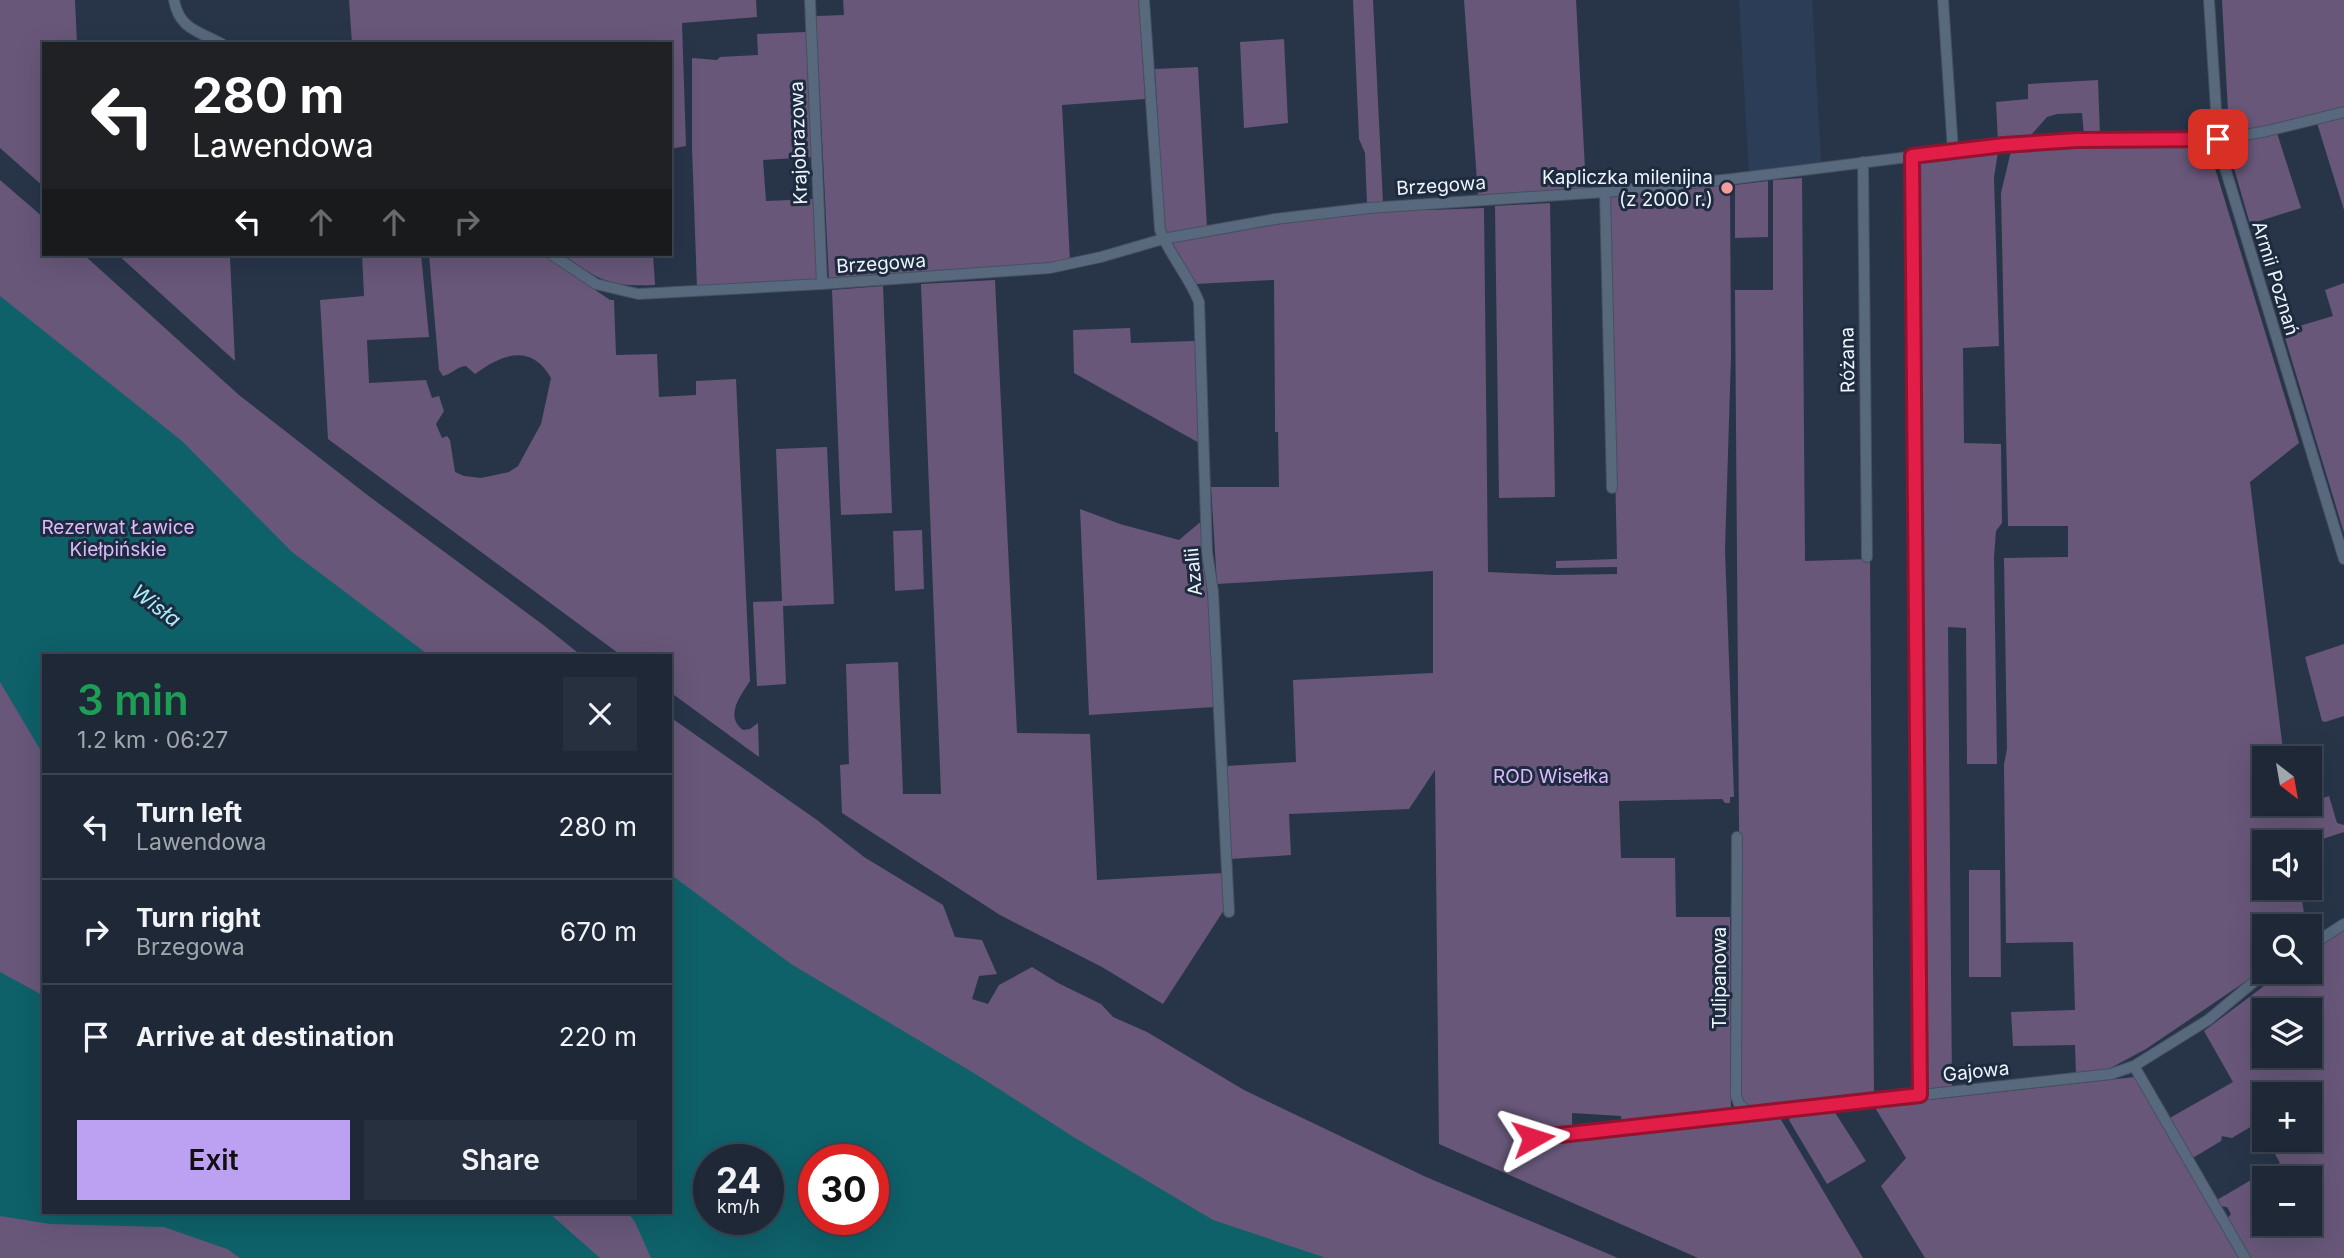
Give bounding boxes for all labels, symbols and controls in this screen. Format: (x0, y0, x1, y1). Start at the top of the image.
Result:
text: 280 m (192, 66, 344, 125)
icon: left (77, 70, 168, 161)
street label: Krajobrazowa (785, 81, 812, 205)
pin (2188, 109, 2248, 169)
icon: arrive (2199, 120, 2237, 158)
text: Lawendowa (192, 126, 374, 165)
place label: Kapliczka milenijna (z 2000 r.) (1542, 166, 1713, 211)
street label: Brzegowa (1395, 171, 1487, 200)
marker: Kapliczka milenijna (z 2000 r.) (1719, 180, 1735, 196)
icon: left (229, 203, 267, 241)
icon: ahead (302, 203, 340, 241)
icon: ahead (375, 203, 413, 241)
icon: right (448, 203, 486, 241)
street label: Armii Poznań (2247, 218, 2304, 338)
street label: Brzegowa (835, 249, 927, 278)
street label: Różana (1835, 327, 1860, 393)
park label: Rezerwat Ławice Kiełpińskie (41, 516, 195, 561)
street label: Azalii (1180, 547, 1207, 597)
water label: Wisła (127, 579, 186, 632)
text: 3 min (77, 674, 189, 725)
button: close (563, 677, 637, 751)
text: 1.2 km · 06:27 (77, 726, 228, 754)
north arrow (2252, 746, 2322, 816)
map controls (2252, 746, 2322, 1236)
park label: ROD Wisełka (1493, 765, 1609, 788)
text: Turn left (136, 797, 242, 828)
icon: left (77, 808, 115, 846)
text: 280 m (559, 811, 637, 842)
text: Lawendowa (136, 828, 267, 856)
button: sound (2252, 830, 2322, 900)
text: Turn right (136, 902, 261, 933)
icon: right (77, 913, 115, 951)
button: search (2252, 914, 2322, 984)
text: 670 m (560, 916, 637, 947)
street label: Tulipanowa (1708, 927, 1731, 1029)
text: Brzegowa (136, 933, 245, 961)
button: layers (2252, 998, 2322, 1068)
icon: arrive (77, 1018, 115, 1056)
text: Arrive at destination (136, 1021, 395, 1052)
text: 220 m (559, 1021, 637, 1052)
street label: Gajowa (1942, 1057, 2010, 1086)
button: + (2252, 1082, 2322, 1152)
position arrow (1496, 1101, 1570, 1175)
button: Exit (77, 1120, 350, 1200)
button: Share (364, 1120, 637, 1200)
speed limit sign: 30 (798, 1144, 889, 1235)
text: 24 (716, 1159, 761, 1201)
button: − (2252, 1166, 2322, 1236)
text: km/h (717, 1196, 760, 1217)

